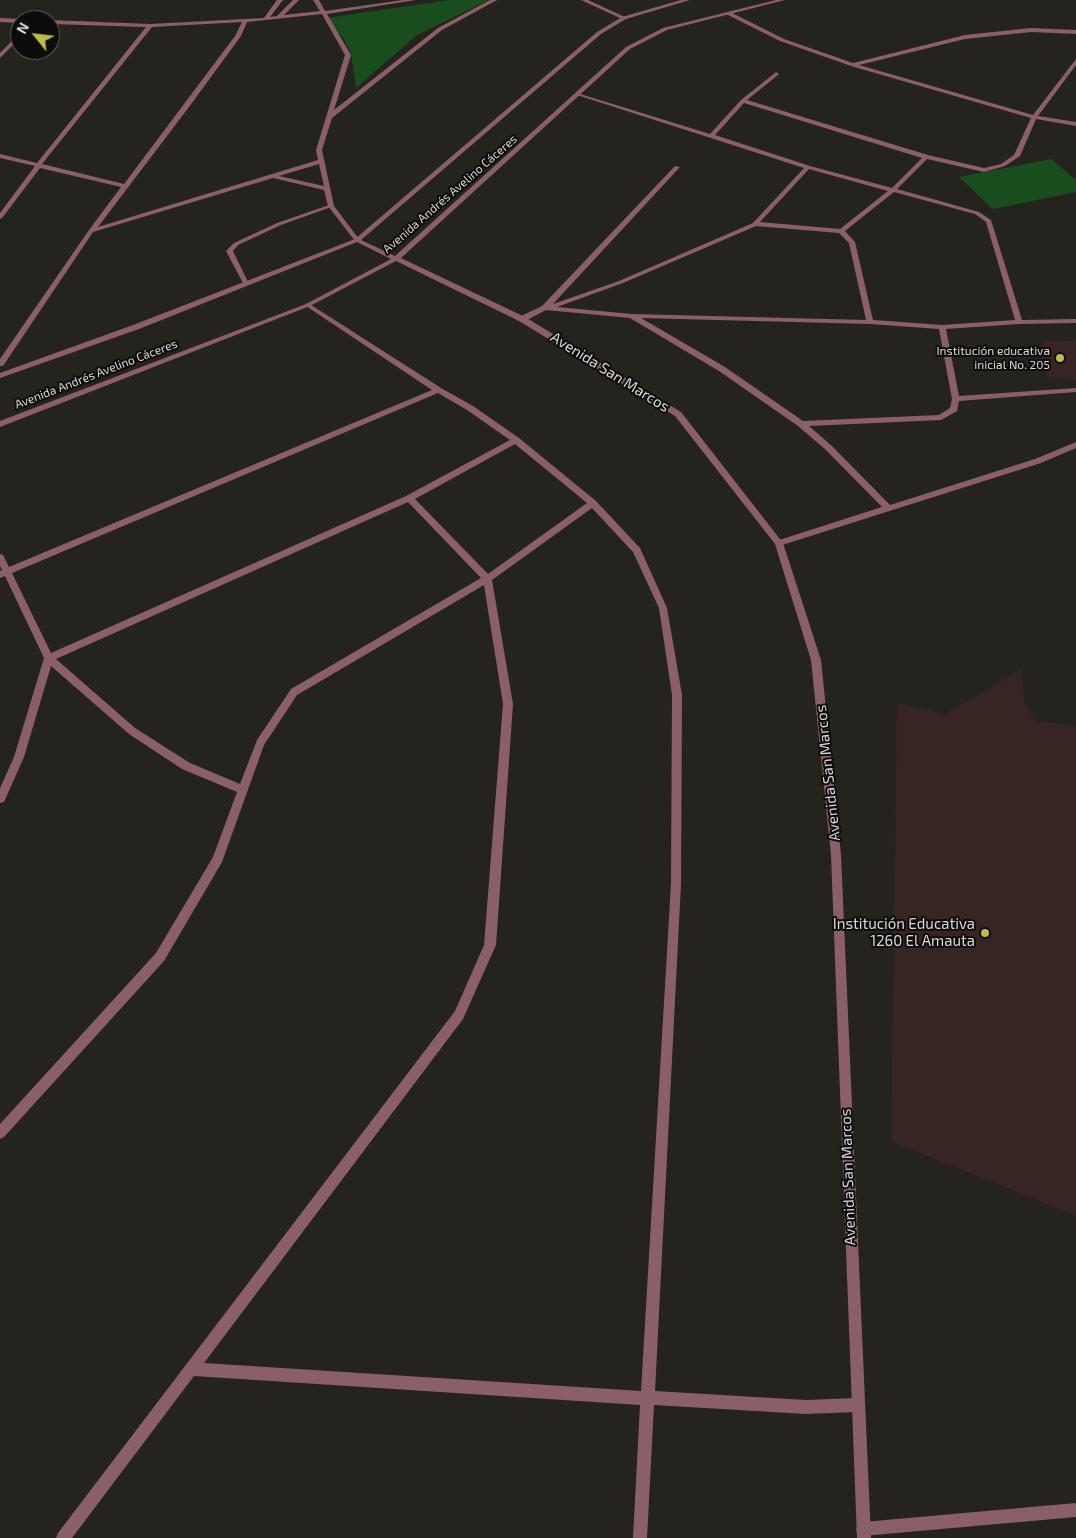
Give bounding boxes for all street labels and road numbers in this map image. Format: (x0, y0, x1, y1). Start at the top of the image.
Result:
street label: Avenida Andrés Avelino Cáceres (380, 132, 520, 256)
street label: Avenida San Marcos (547, 328, 673, 416)
street label: Avenida Andrés Avelino Cáceres (13, 336, 179, 412)
street label: Avenida San Marcos (812, 704, 844, 842)
street label: Avenida San Marcos (837, 1108, 859, 1246)

